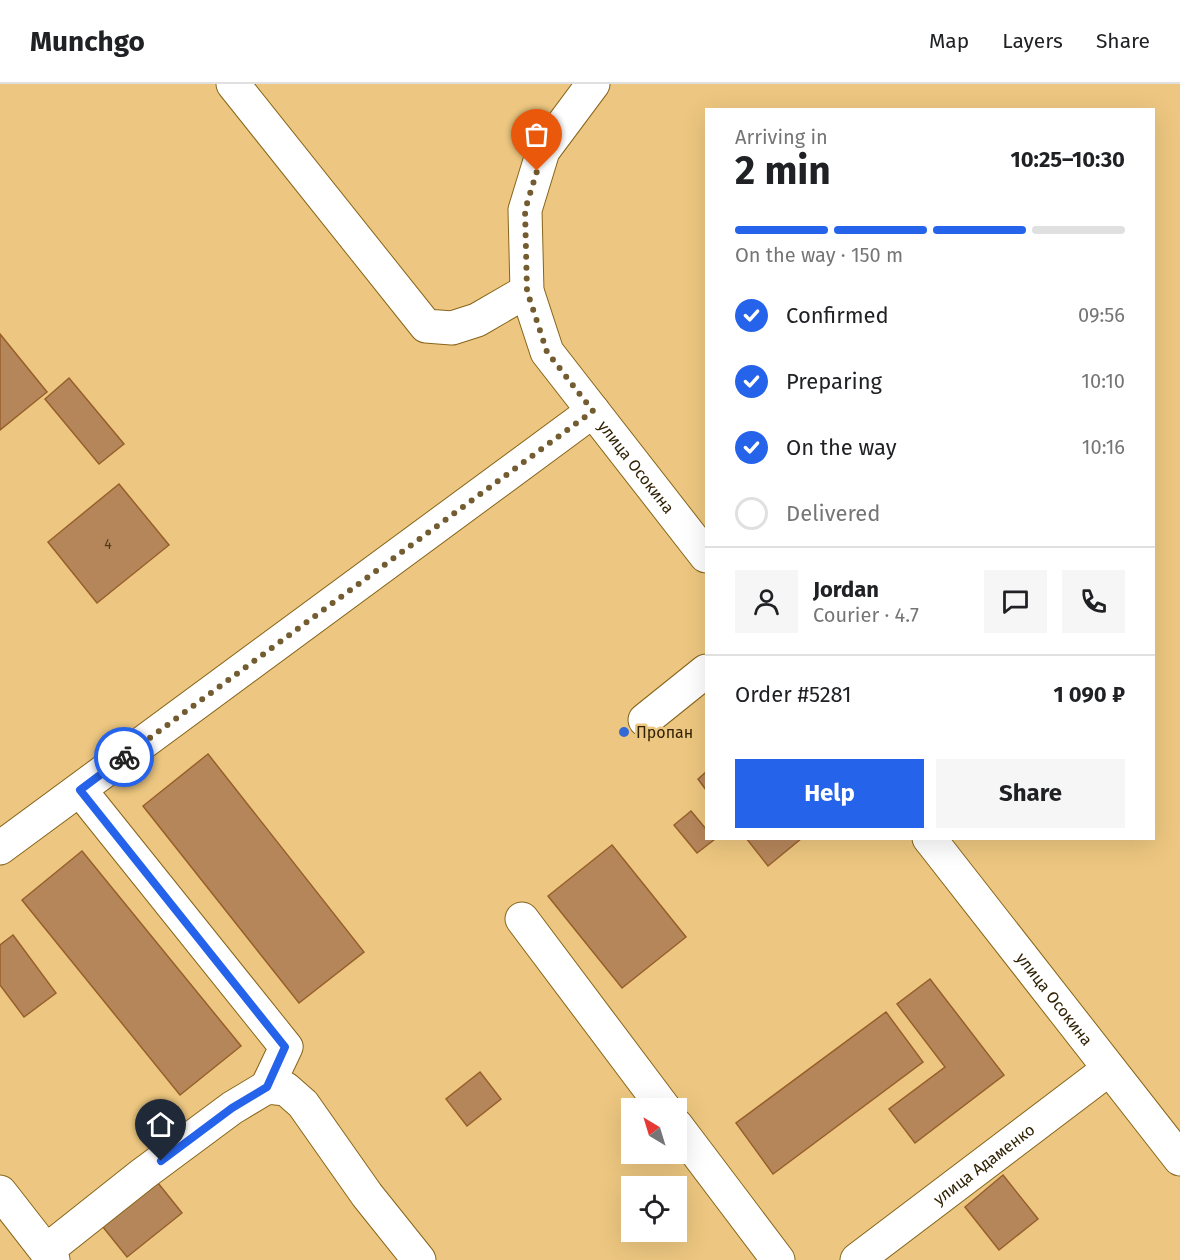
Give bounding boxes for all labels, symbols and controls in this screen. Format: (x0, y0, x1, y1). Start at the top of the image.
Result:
text: Munchgo (30, 25, 145, 58)
text: Map (929, 28, 969, 54)
text: Layers (1002, 28, 1063, 54)
text: Share (1096, 28, 1150, 54)
pin (511, 109, 562, 171)
icon: bag (520, 118, 553, 151)
text: Arriving in (735, 125, 828, 149)
text: 10:25–10:30 (1011, 146, 1125, 173)
text: 2 min (735, 148, 831, 194)
text: On the way · 150 m (735, 243, 903, 267)
icon: check (735, 299, 768, 332)
text: Confirmed (786, 302, 889, 329)
text: 09:56 (1078, 303, 1125, 327)
icon: check (735, 365, 768, 398)
text: Preparing (786, 368, 882, 395)
text: 10:10 (1081, 369, 1125, 393)
street label: улица Осокина (594, 416, 679, 517)
icon: check (735, 431, 768, 464)
text: On the way (786, 434, 897, 461)
text: 10:16 (1082, 435, 1125, 459)
text: Delivered (786, 500, 881, 527)
house number: 4 (104, 536, 112, 553)
button: person (735, 570, 798, 633)
button: chat (984, 570, 1047, 633)
button: phone (1062, 570, 1125, 633)
text: Jordan (813, 576, 879, 603)
text: Courier · 4.7 (813, 603, 919, 627)
text: Order #5281 (735, 681, 852, 708)
text: 1 090 ₽ (1053, 681, 1125, 708)
place label: Пропан (636, 723, 693, 742)
marker: Пропан (617, 725, 631, 739)
courier (94, 727, 154, 787)
icon: bike (108, 741, 141, 774)
button: Help (735, 759, 924, 828)
button: Share (936, 759, 1125, 828)
street label: улица Осокина (1012, 948, 1097, 1049)
north arrow (621, 1098, 687, 1164)
map controls (621, 1098, 687, 1242)
pin (135, 1099, 186, 1161)
icon: home (144, 1108, 177, 1141)
street label: улица Адаменко (929, 1119, 1038, 1208)
button: locate (621, 1176, 687, 1242)

